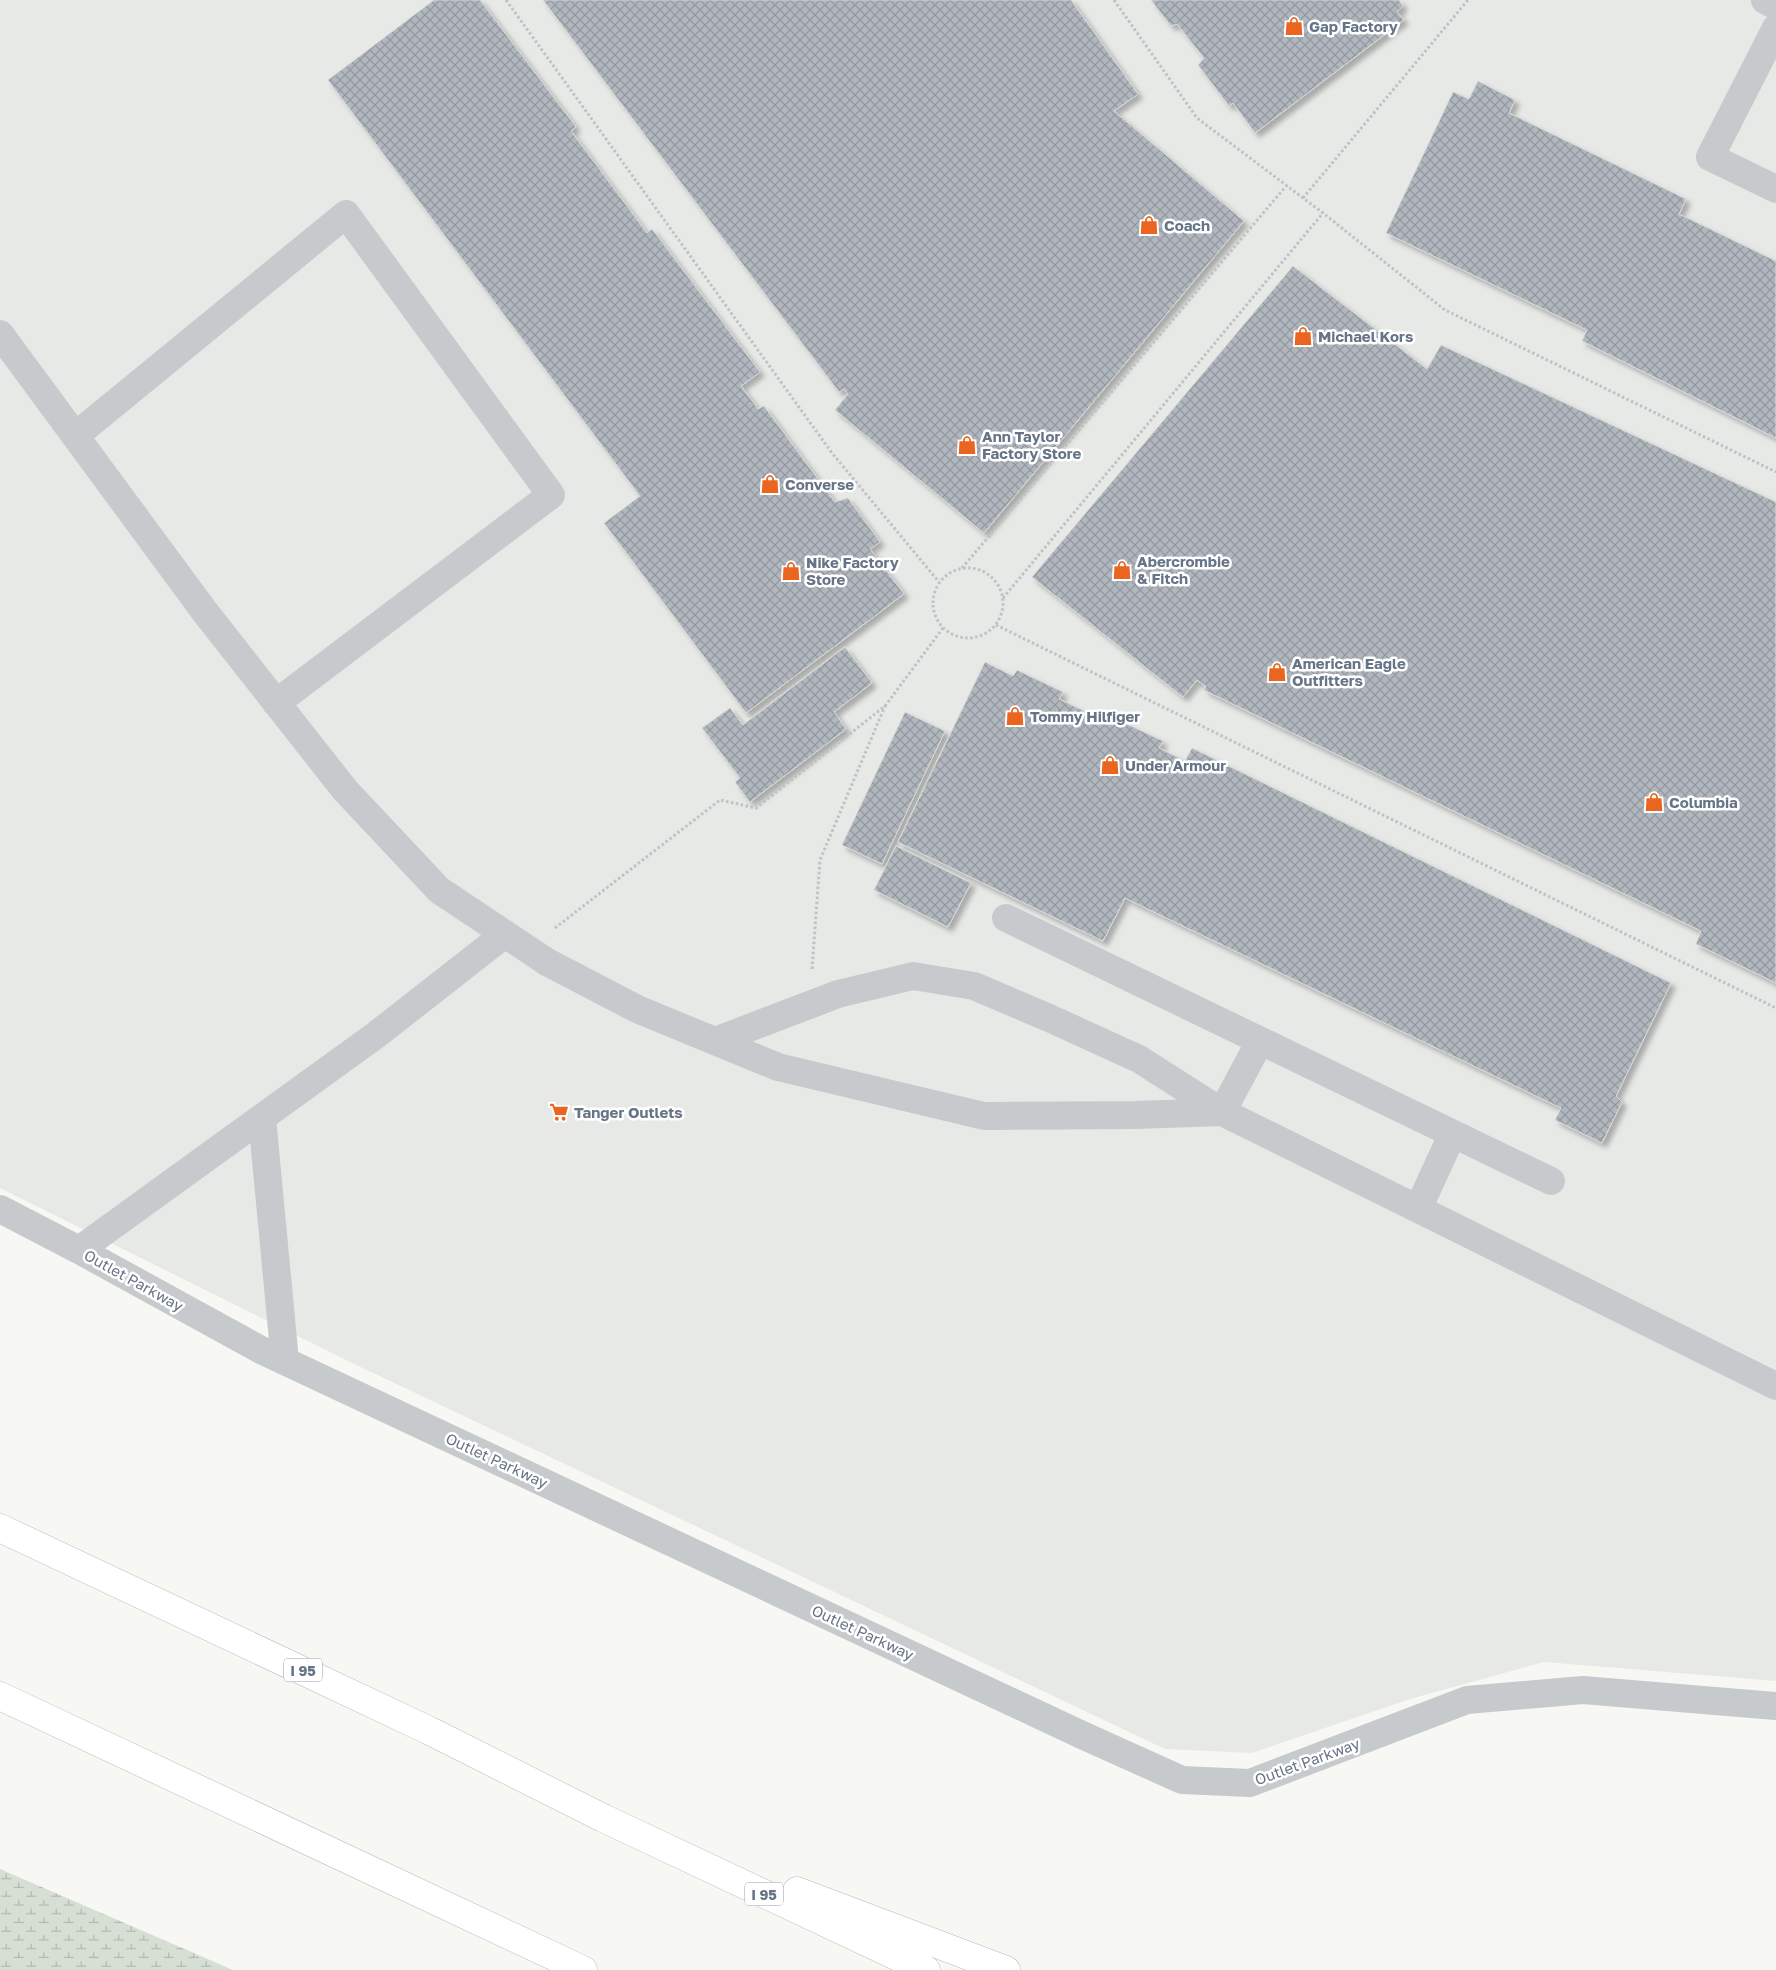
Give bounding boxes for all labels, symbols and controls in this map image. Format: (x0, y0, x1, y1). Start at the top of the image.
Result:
shop icon: Gap Factory (1283, 15, 1305, 37)
place label: Gap Factory (1309, 17, 1398, 35)
shop icon: Coach (1138, 214, 1160, 236)
place label: Coach (1164, 216, 1210, 234)
shop icon: Michael Kors (1292, 325, 1314, 347)
place label: Michael Kors (1318, 327, 1413, 345)
place label: Ann Taylor Factory Store (982, 427, 1081, 462)
shop icon: Ann Taylor Factory Store (956, 434, 978, 456)
shop icon: Converse (759, 473, 781, 495)
place label: Converse (785, 475, 854, 493)
place label: Abercrombie & Fitch (1137, 552, 1230, 587)
place label: Nike Factory Store (806, 553, 899, 588)
shop icon: Abercrombie & Fitch (1111, 559, 1133, 581)
shop icon: Nike Factory Store (780, 560, 802, 582)
place label: American Eagle Outfitters (1292, 654, 1406, 689)
shop icon: American Eagle Outfitters (1266, 661, 1288, 683)
shop icon: Tommy Hilfiger (1004, 705, 1026, 727)
place label: Tommy Hilfiger (1030, 707, 1140, 725)
shop icon: Under Armour (1099, 754, 1121, 776)
place label: Under Armour (1125, 756, 1226, 774)
shop icon: Columbia (1643, 791, 1665, 813)
place label: Columbia (1669, 793, 1738, 811)
supermarket icon: Tanger Outlets (548, 1101, 570, 1123)
place label: Tanger Outlets (574, 1103, 683, 1121)
street label: Outlet Parkway (81, 1245, 187, 1315)
street label: Outlet Parkway (443, 1429, 551, 1492)
street label: Outlet Parkway (809, 1601, 917, 1664)
road number: I 95 (284, 1658, 322, 1682)
street label: Outlet Parkway (1252, 1733, 1362, 1788)
road number: I 95 (745, 1882, 783, 1906)

